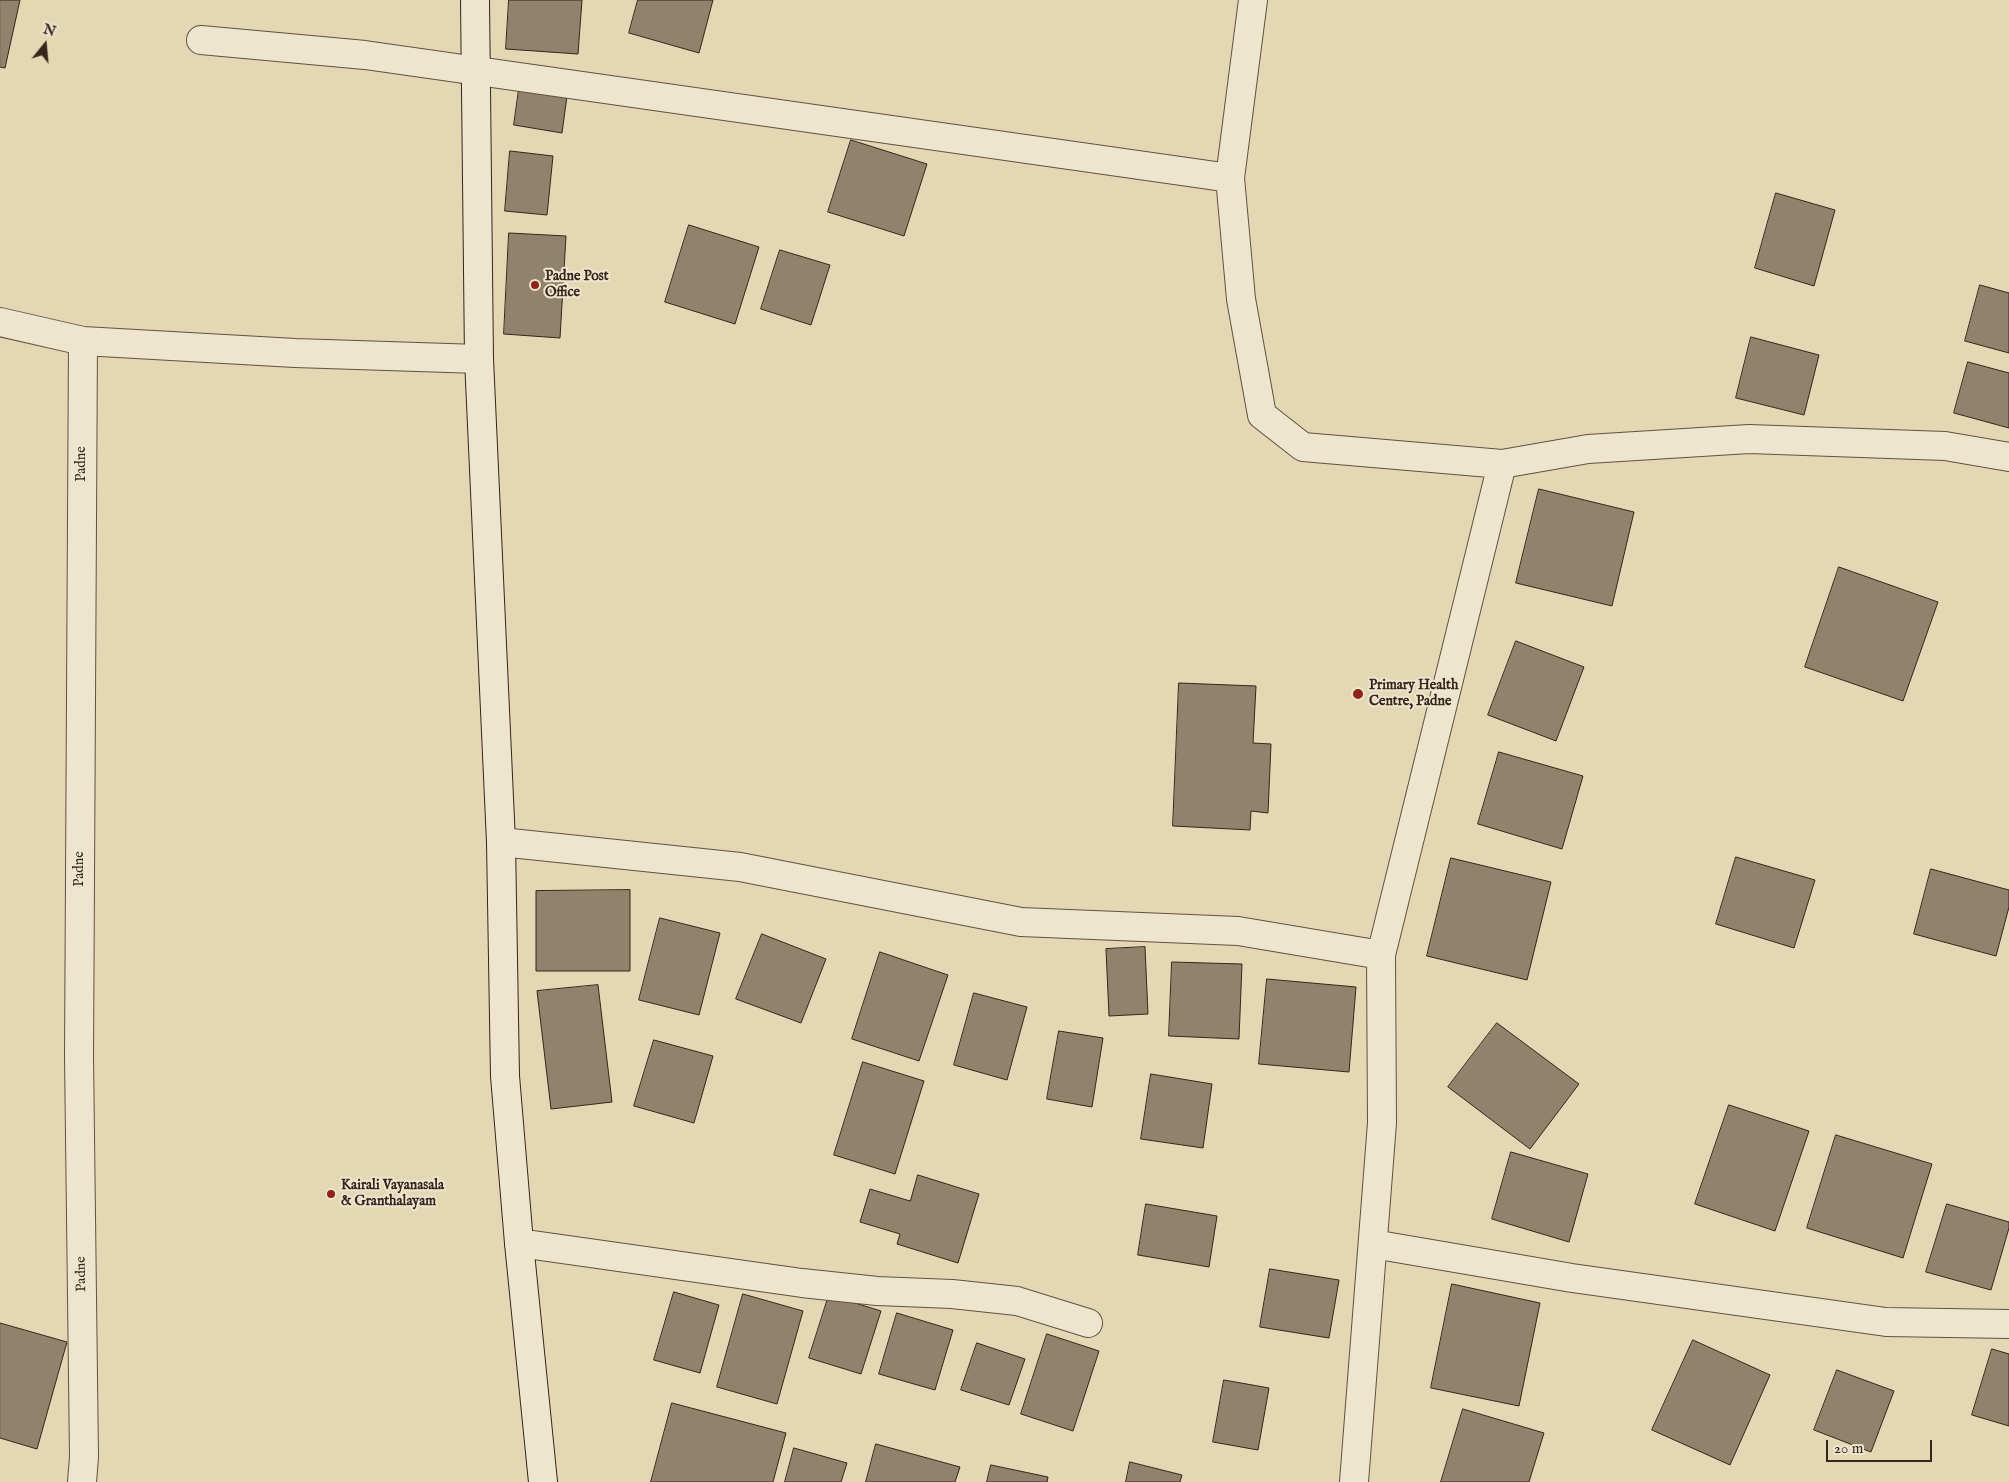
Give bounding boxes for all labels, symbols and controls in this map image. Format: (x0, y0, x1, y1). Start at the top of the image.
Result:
north arrow (20, 20, 70, 70)
text: N (41, 20, 58, 41)
place label: Padne Post Office (545, 269, 609, 302)
marker: Padne Post Office (529, 279, 541, 291)
street label: Padne (74, 446, 90, 482)
place label: Primary Health Centre, Padne (1369, 678, 1458, 710)
marker: Primary Health Centre, Padne (1351, 687, 1365, 701)
street label: Padne (72, 851, 88, 887)
place label: Kairali Vayanasala & Granthalayam (341, 1178, 444, 1210)
marker: Kairali Vayanasala & Granthalayam (325, 1188, 337, 1200)
street label: Padne (73, 1256, 91, 1292)
scale bar (1829, 1430, 1935, 1462)
text: 20 m (1834, 1439, 1863, 1458)

